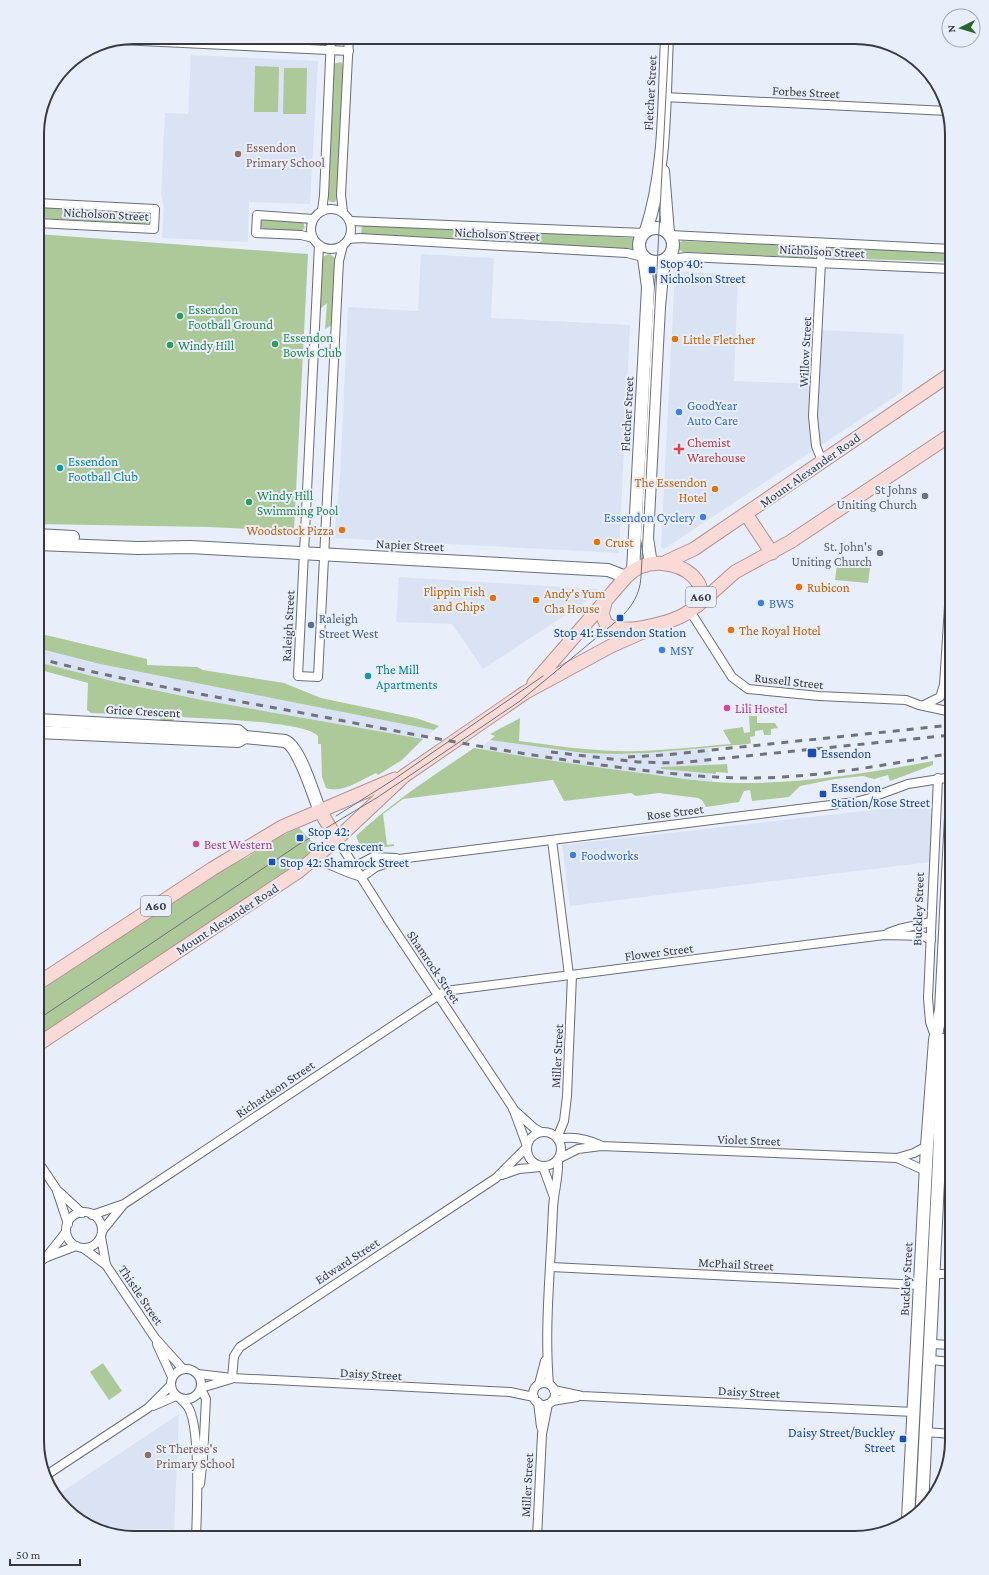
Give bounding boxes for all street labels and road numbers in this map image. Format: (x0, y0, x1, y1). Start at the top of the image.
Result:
street label: Fletcher Street (641, 54, 659, 131)
street label: Forbes Street (772, 83, 841, 101)
street label: Nicholson Street (63, 204, 150, 224)
street label: Nicholson Street (454, 224, 541, 244)
street label: Nicholson Street (779, 241, 866, 261)
street label: Willow Street (796, 316, 814, 388)
street label: Fletcher Street (618, 375, 636, 452)
street label: Mount Alexander Road (757, 430, 863, 510)
street label: Napier Street (376, 536, 445, 554)
road number: A60 (686, 587, 716, 607)
street label: Raleigh Street (279, 589, 297, 662)
street label: Russell Street (754, 670, 825, 692)
street label: Grice Crescent (105, 702, 181, 720)
street label: Rose Street (646, 801, 705, 823)
street label: Buckley Street (909, 871, 927, 946)
street label: Mount Alexander Road (173, 880, 281, 958)
road number: A60 (141, 896, 171, 916)
street label: Shamrock Street (404, 928, 464, 1007)
street label: Flower Street (624, 940, 695, 964)
street label: Miller Street (548, 1023, 566, 1088)
street label: Richardson Street (233, 1057, 318, 1121)
street label: Violet Street (717, 1131, 782, 1149)
street label: Edward Street (312, 1234, 382, 1287)
street label: Buckley Street (897, 1241, 915, 1316)
street label: McPhail Street (698, 1255, 775, 1273)
street label: Thistle Street (116, 1262, 167, 1328)
street label: Daisy Street (340, 1365, 403, 1383)
street label: Daisy Street (718, 1383, 781, 1401)
street label: Miller Street (518, 1452, 536, 1517)

